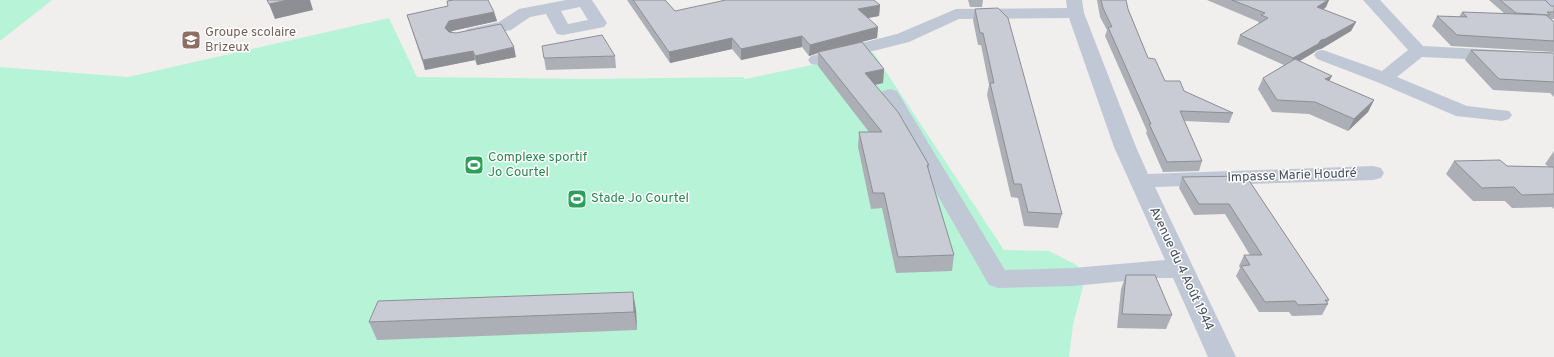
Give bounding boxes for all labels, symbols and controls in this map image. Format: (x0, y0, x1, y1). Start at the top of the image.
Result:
place label: Groupe scolaire Brizeux (205, 25, 296, 56)
school or university icon: Groupe scolaire Brizeux (180, 29, 202, 51)
place label: Complexe sportif Jo Courtel (488, 150, 588, 181)
sports icon: Complexe sportif Jo Courtel (463, 154, 485, 176)
street label: Impasse Marie Houdré (1227, 166, 1357, 186)
sports icon: Stade Jo Courtel (566, 188, 588, 210)
place label: Stade Jo Courtel (591, 191, 689, 207)
street label: Avenue du 4 Août 1944 (1145, 205, 1217, 333)

